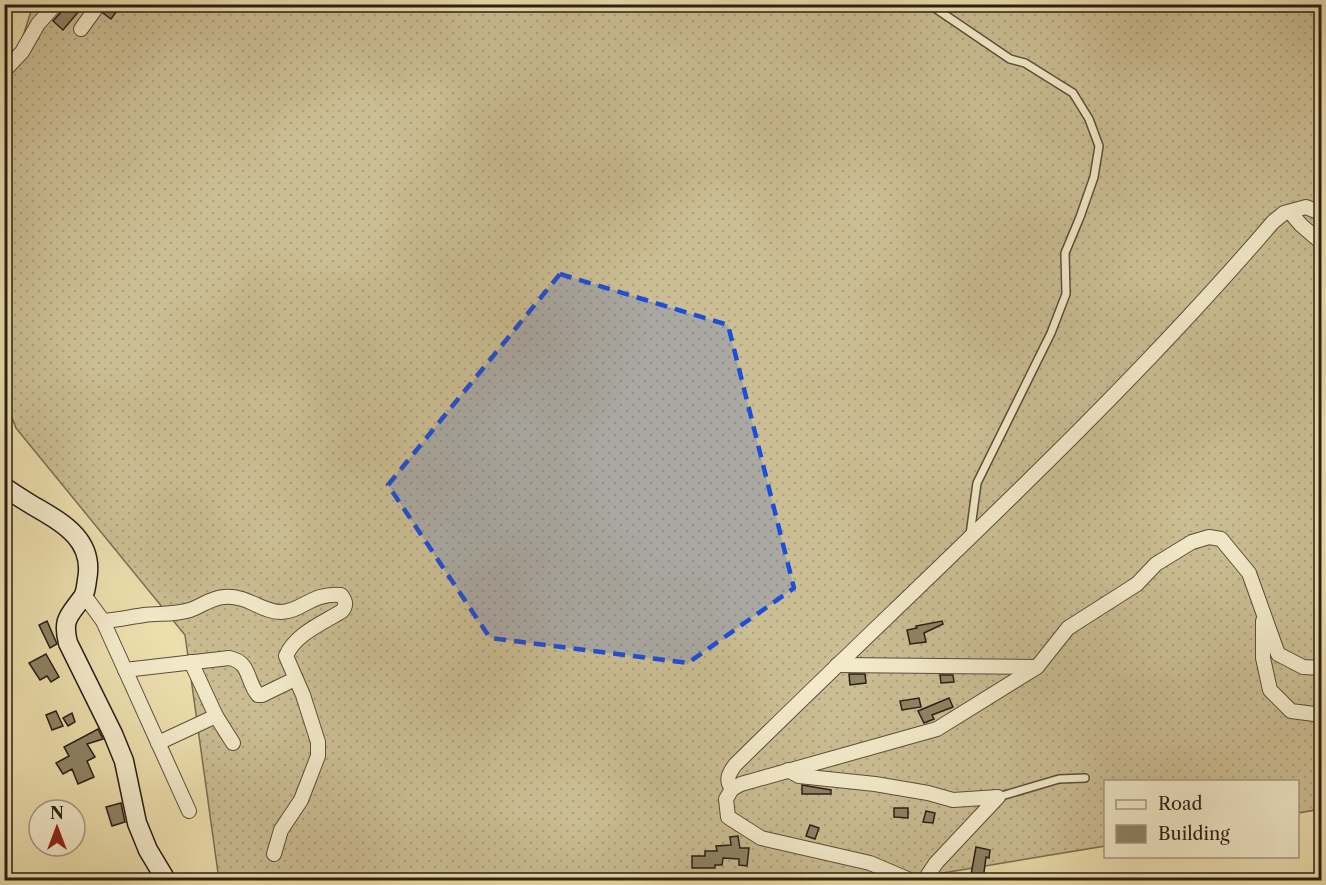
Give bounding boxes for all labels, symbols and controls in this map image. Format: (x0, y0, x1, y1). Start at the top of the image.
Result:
legend (1104, 780, 1299, 858)
text: Road (1158, 793, 1203, 815)
north arrow (27, 798, 87, 858)
text: N (50, 803, 64, 823)
text: Building (1158, 823, 1230, 845)

